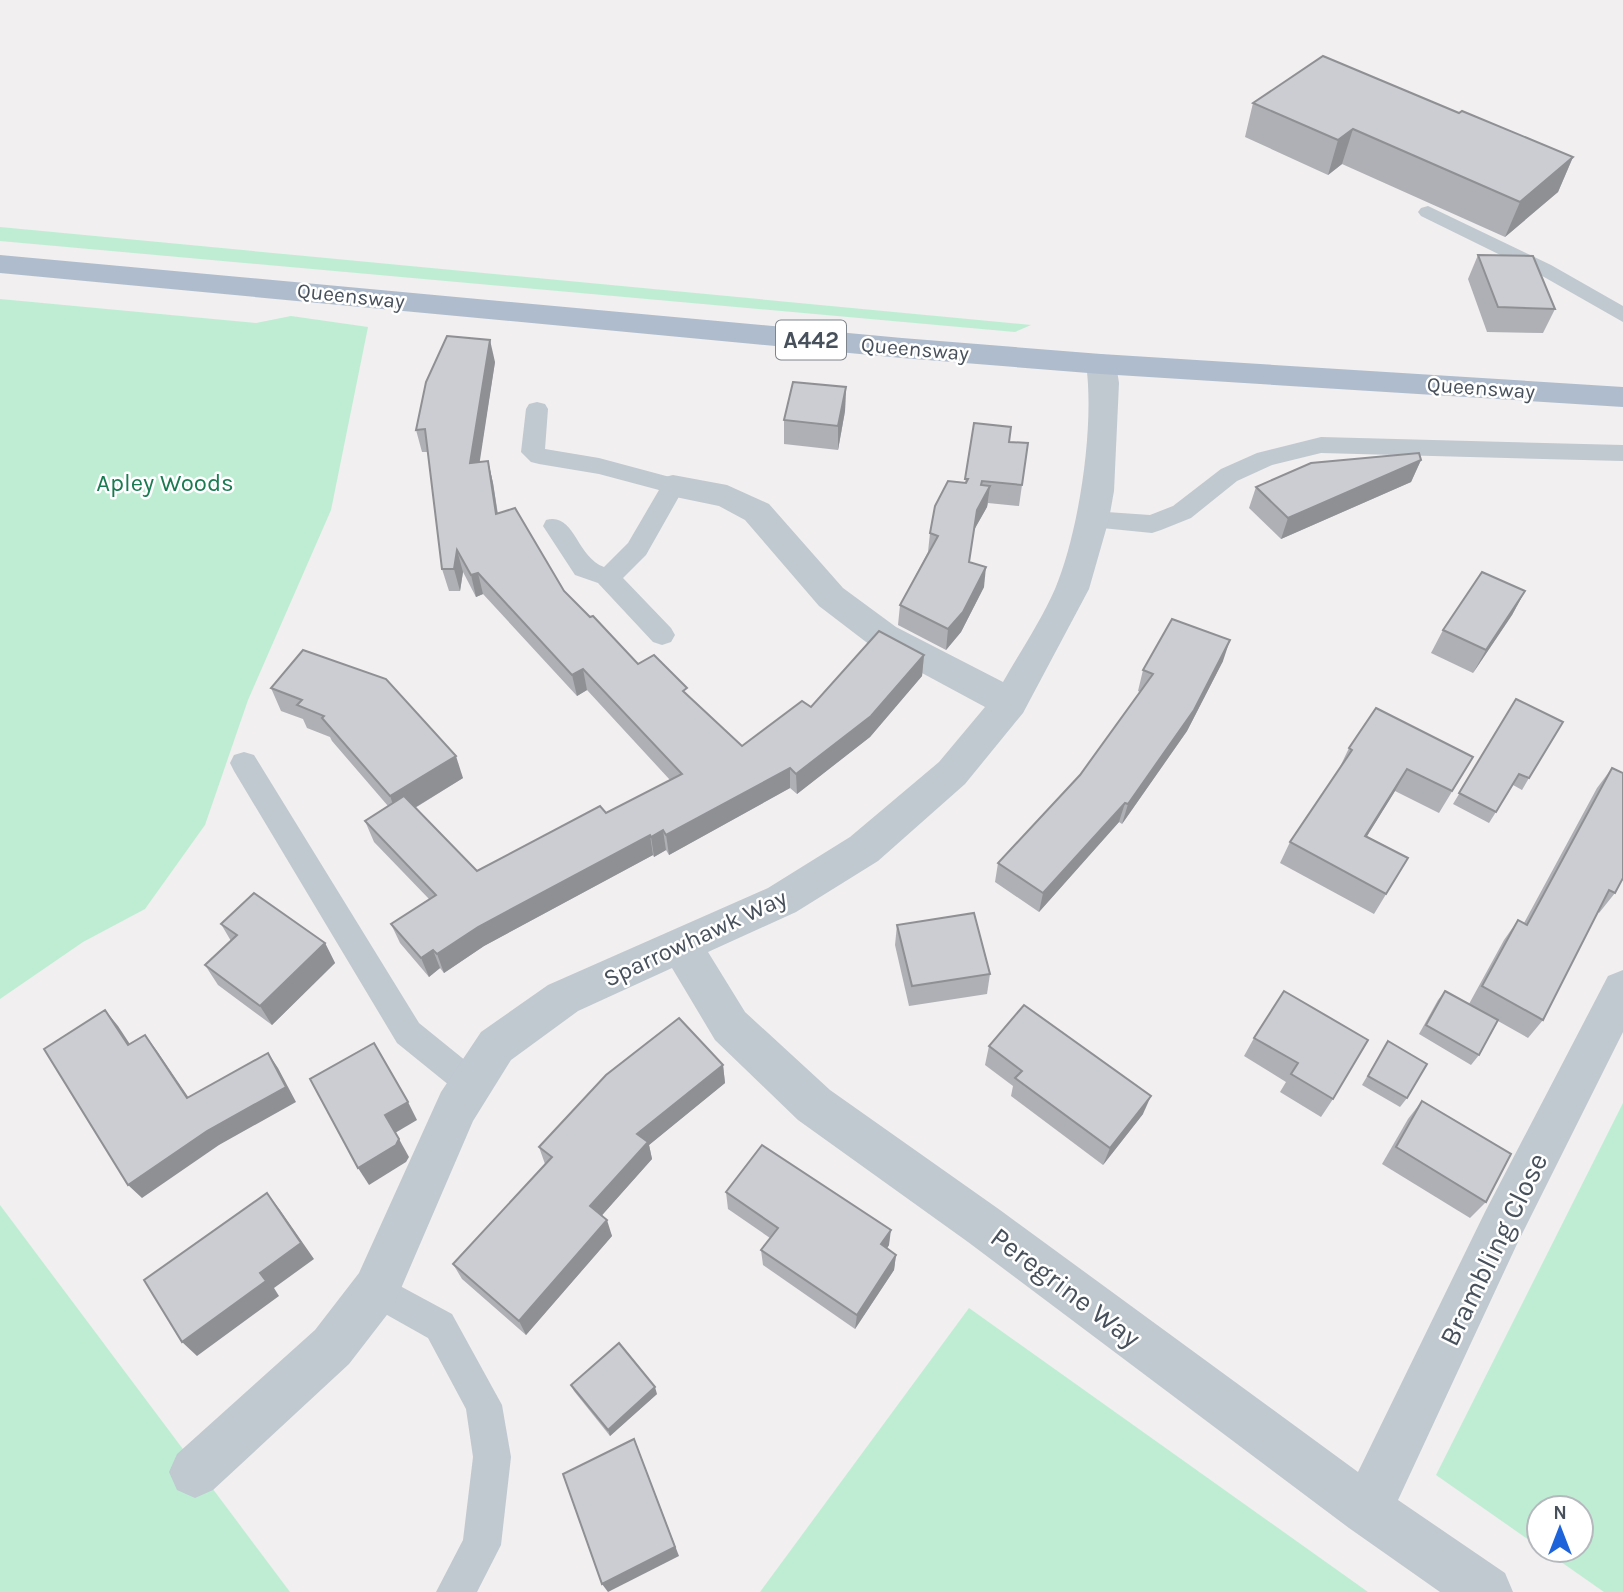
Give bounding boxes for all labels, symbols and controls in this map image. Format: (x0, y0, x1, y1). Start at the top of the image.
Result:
street label: Queensway (296, 278, 406, 314)
road number: A442 (776, 320, 846, 360)
street label: Queensway (860, 332, 970, 366)
street label: Queensway (1426, 372, 1536, 404)
park label: Apley Woods (96, 469, 234, 497)
street label: Sparrowhawk Way (599, 883, 791, 993)
street label: Brambling Close (1432, 1147, 1554, 1351)
street label: Peregrine Way (984, 1220, 1147, 1354)
north arrow (1525, 1494, 1595, 1564)
text: N (1553, 1502, 1567, 1524)

